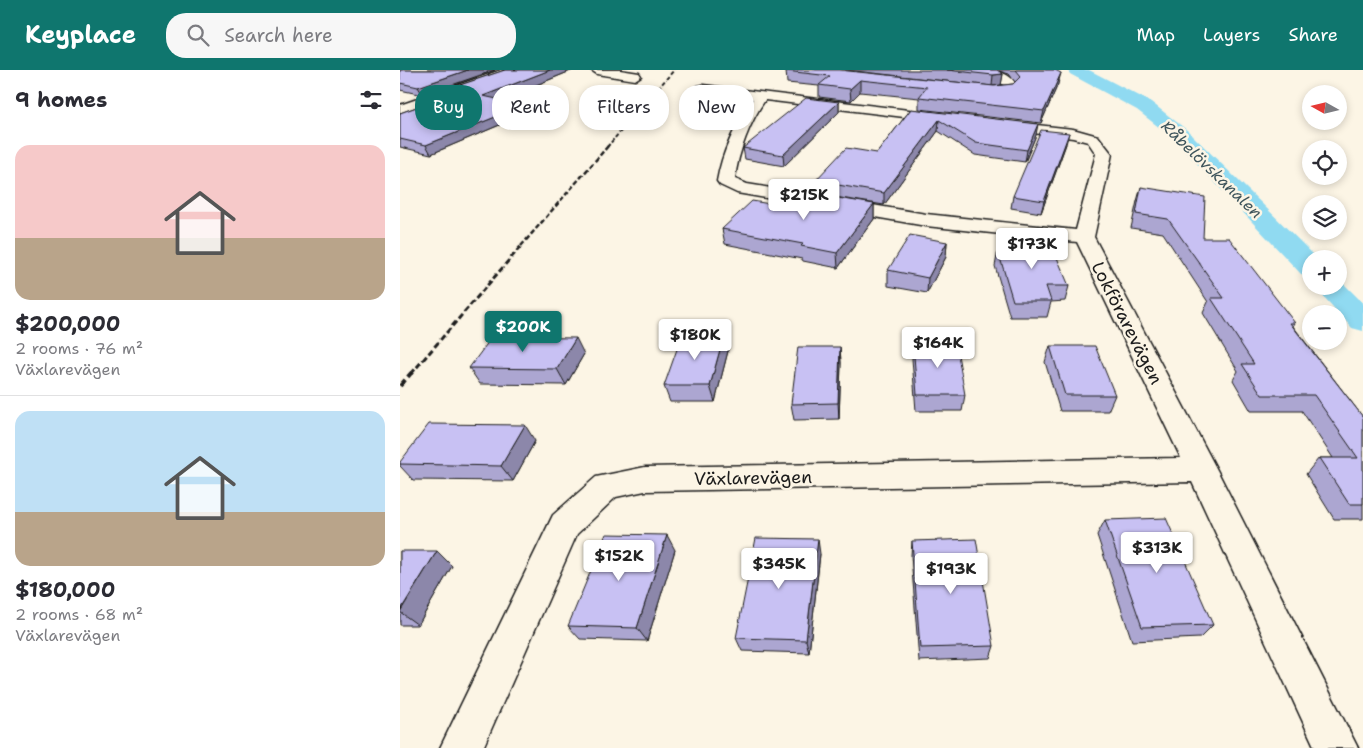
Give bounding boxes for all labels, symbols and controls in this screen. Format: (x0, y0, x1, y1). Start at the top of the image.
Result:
search box (166, 13, 516, 58)
text: Keyplace (25, 19, 136, 51)
icon: search (184, 21, 212, 49)
text: Search here (224, 23, 333, 48)
text: Map (1137, 23, 1175, 47)
text: Layers (1203, 23, 1260, 47)
text: Share (1288, 23, 1338, 47)
chip: Buy (415, 85, 482, 130)
chip: Rent (492, 85, 569, 130)
chip: Filters (579, 85, 669, 130)
chip: New (679, 85, 754, 130)
north arrow (1302, 85, 1348, 130)
map controls (1302, 85, 1347, 350)
text: 9 homes (15, 86, 107, 114)
icon: filters (357, 86, 385, 114)
water label: Råbelövskanalen (1157, 116, 1267, 223)
button: locate (1302, 140, 1347, 185)
icon: home (155, 178, 245, 268)
pin: $215K (769, 178, 839, 221)
text: $215K (779, 184, 829, 205)
button: layers (1302, 195, 1347, 240)
pin: $173K (997, 228, 1067, 270)
text: $173K (1007, 233, 1057, 254)
button: + (1302, 250, 1347, 295)
street label: Lokförarevägen (1086, 257, 1168, 389)
button: − (1302, 305, 1347, 350)
text: $200,000 (15, 310, 121, 338)
pin: $200K (488, 310, 558, 353)
text: $200K (496, 316, 550, 337)
pin: $180K (660, 318, 730, 361)
text: $180K (670, 324, 720, 345)
pin: $164K (903, 326, 973, 369)
text: $164K (913, 332, 963, 353)
text: 2 rooms · 76 m² (15, 338, 143, 359)
text: Växlarevägen (15, 359, 120, 380)
icon: home (155, 443, 245, 533)
street label: Växlarevägen (694, 465, 812, 491)
pin: $313K (1122, 532, 1192, 574)
text: $313K (1132, 537, 1182, 558)
pin: $152K (584, 540, 654, 582)
text: $152K (594, 545, 644, 566)
pin: $345K (744, 548, 814, 590)
pin: $193K (916, 552, 986, 595)
text: $345K (752, 553, 806, 574)
text: $193K (926, 558, 976, 579)
text: $180,000 (15, 576, 115, 604)
text: 2 rooms · 68 m² (15, 604, 143, 625)
text: Växlarevägen (15, 625, 120, 646)

